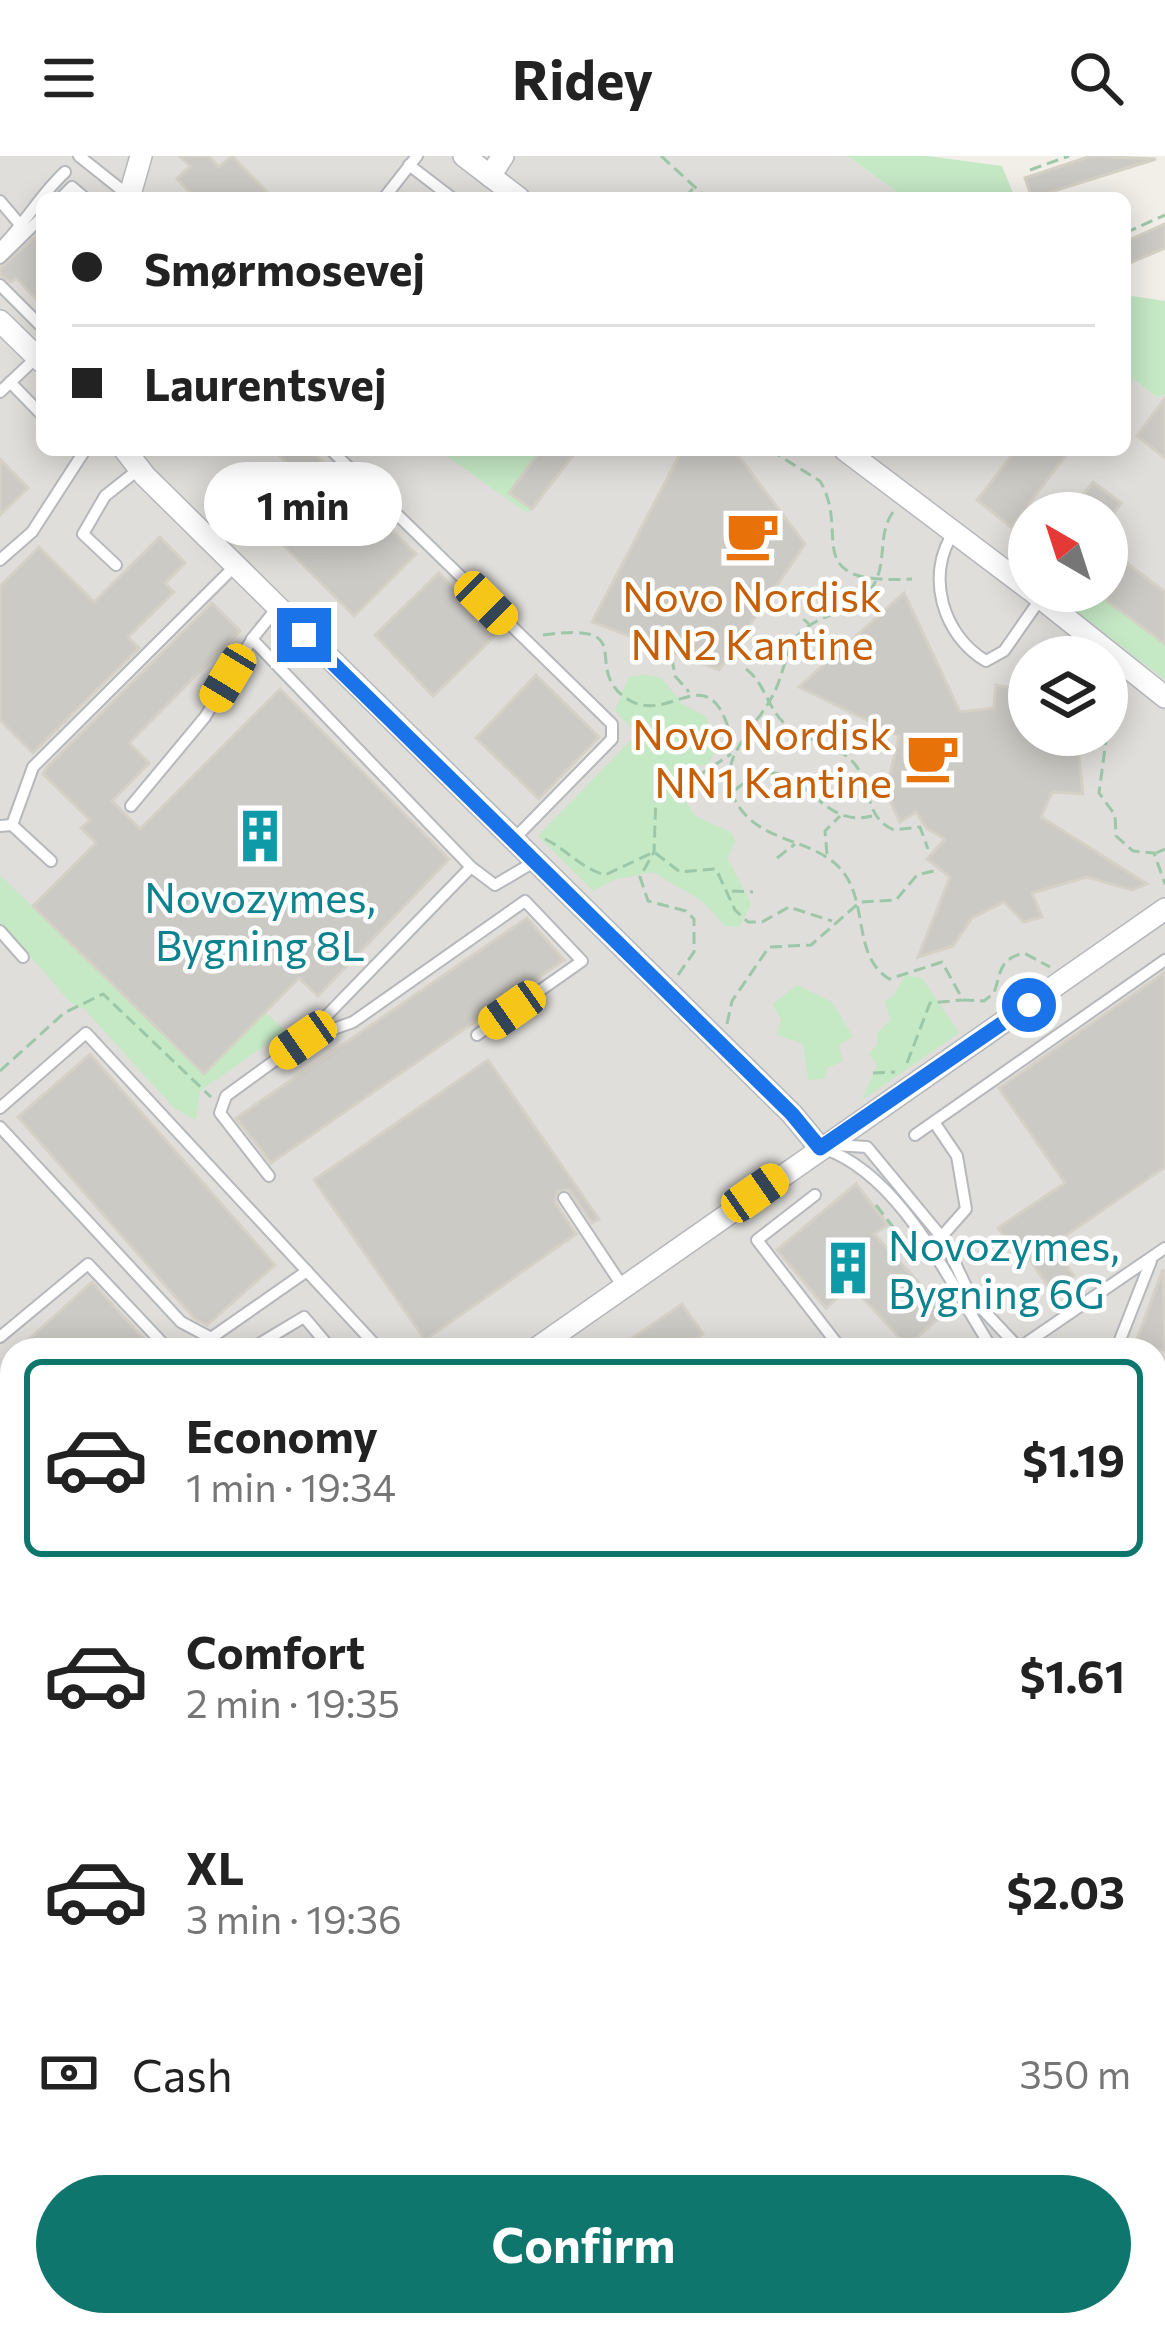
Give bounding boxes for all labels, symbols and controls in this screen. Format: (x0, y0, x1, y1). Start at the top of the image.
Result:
icon: menu (36, 45, 102, 111)
text: Ridey (512, 45, 653, 111)
icon: search (1063, 45, 1129, 111)
text: Smørmosevej (144, 240, 425, 295)
text: Laurentsvej (144, 355, 386, 410)
callout: 1 min (205, 461, 403, 545)
text: 1 min (257, 480, 349, 528)
north arrow (1008, 492, 1128, 612)
map controls (1008, 492, 1128, 756)
cafe icon: Novo Nordisk NN2 Kantine (723, 506, 781, 564)
car (448, 565, 524, 641)
place label: Novo Nordisk NN2 Kantine (622, 569, 882, 669)
route end (277, 608, 331, 662)
button: layers (1008, 636, 1128, 756)
car (194, 638, 262, 718)
place label: Novo Nordisk NN1 Kantine (632, 707, 892, 807)
cafe icon: Novo Nordisk NN1 Kantine (903, 728, 961, 786)
building icon: Novozymes, Bygning 8L (231, 807, 289, 865)
place label: Novozymes, Bygning 8L (144, 870, 376, 970)
car (472, 975, 552, 1045)
route start (1002, 978, 1056, 1032)
car (263, 1005, 343, 1075)
car (715, 1158, 795, 1228)
place label: Novozymes, Bygning 6G (888, 1218, 1120, 1318)
building icon: Novozymes, Bygning 6G (819, 1239, 877, 1297)
icon: car (42, 1404, 150, 1512)
text: Economy (186, 1407, 378, 1462)
text: $1.19 (1022, 1431, 1125, 1486)
text: 1 min · 19:34 (186, 1462, 396, 1510)
icon: car (42, 1620, 150, 1728)
text: Comfort (186, 1623, 365, 1678)
text: $1.61 (1019, 1647, 1125, 1702)
text: 2 min · 19:35 (186, 1678, 400, 1726)
icon: car (42, 1836, 150, 1944)
text: XL (186, 1839, 244, 1894)
text: $2.03 (1006, 1863, 1125, 1918)
text: 3 min · 19:36 (186, 1894, 402, 1942)
icon: cash (36, 2040, 102, 2106)
text: Cash (132, 2046, 233, 2101)
text: 350 m (1019, 2049, 1131, 2097)
button: Confirm (36, 2175, 1131, 2313)

